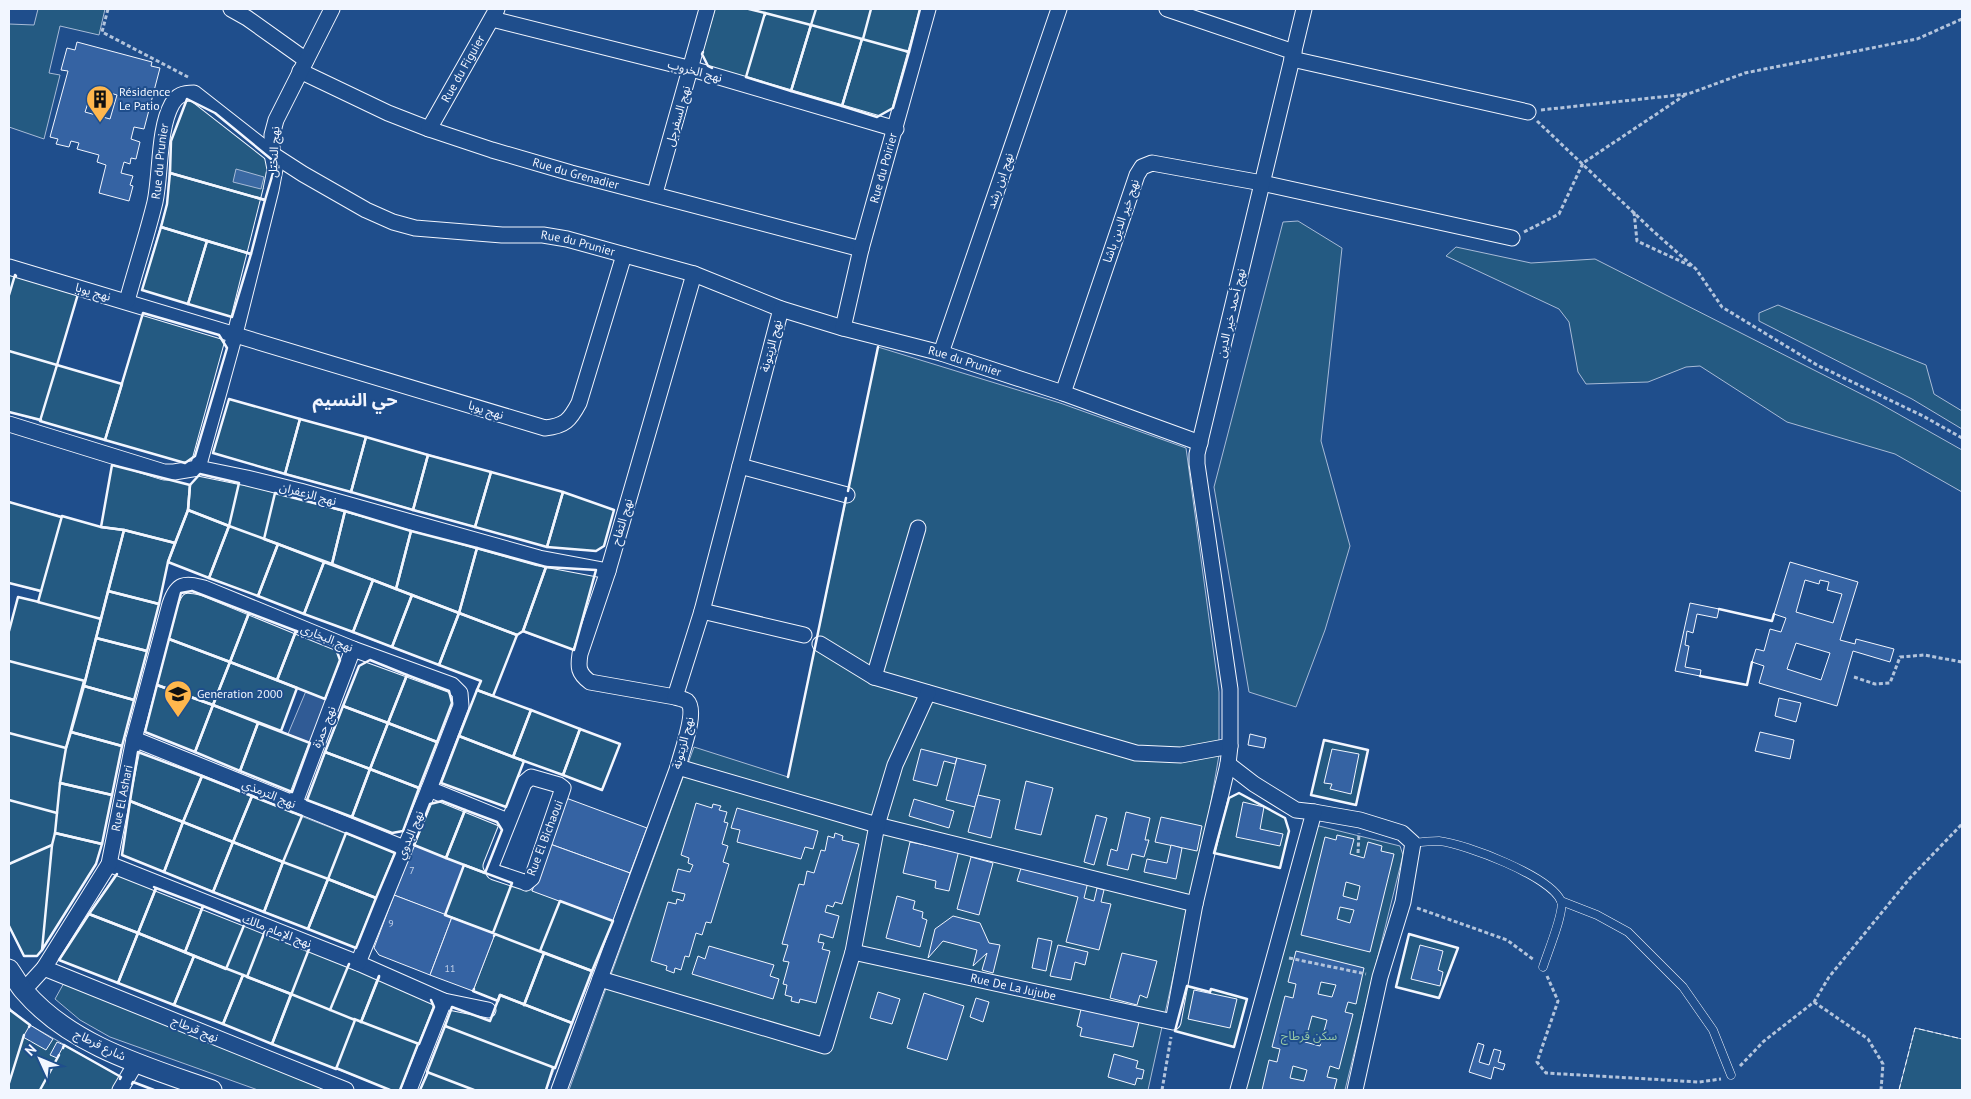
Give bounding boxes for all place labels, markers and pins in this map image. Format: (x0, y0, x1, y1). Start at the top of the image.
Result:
building icon: Résidence Le Patio (85, 84, 115, 123)
place label: Résidence Le Patio (119, 84, 170, 113)
school or university icon: Generation 2000 (163, 679, 193, 718)
place label: Generation 2000 (197, 686, 283, 701)

